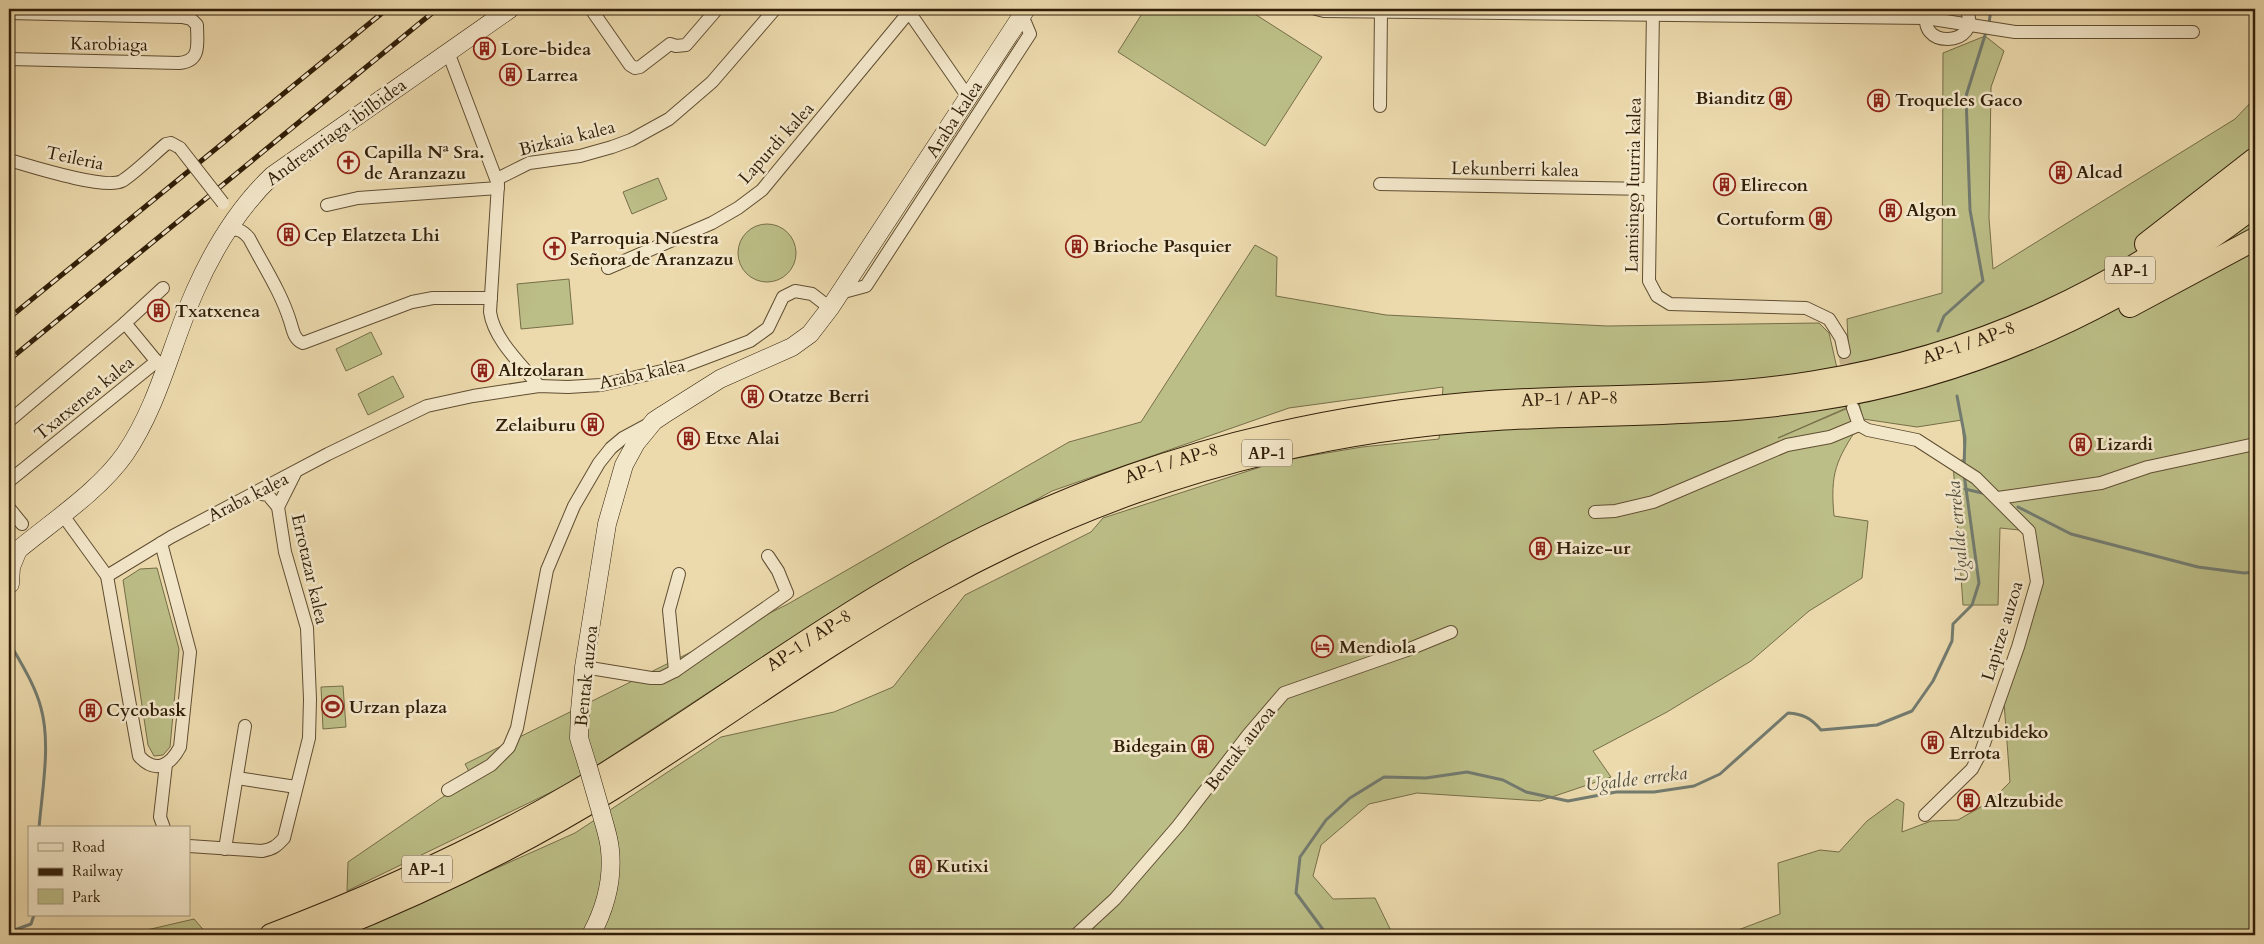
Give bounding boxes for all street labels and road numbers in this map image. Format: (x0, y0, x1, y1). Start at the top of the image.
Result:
street label: Karobiaga (70, 31, 148, 58)
street label: Andrearriaga ibilbidea (261, 73, 412, 192)
street label: Araba kalea (920, 76, 989, 163)
street label: Lapurdi kalea (733, 97, 820, 190)
street label: Lamisingo Iturria kalea (1619, 97, 1648, 273)
street label: Bizkaia kalea (516, 114, 618, 163)
street label: Teileria (44, 140, 106, 177)
street label: Lekunberri kalea (1451, 156, 1579, 183)
road number: AP-1 (2105, 256, 2155, 284)
street label: AP-1 / AP-8 (1919, 315, 2019, 371)
street label: Txatxenea kalea (29, 350, 140, 446)
street label: Araba kalea (597, 353, 688, 396)
street label: AP-1 / AP-8 (1521, 385, 1618, 413)
street label: AP-1 / AP-8 (1121, 437, 1221, 490)
road number: AP-1 (1242, 439, 1292, 466)
street label: Araba kalea (204, 466, 293, 528)
street label: Errotazar kalea (285, 511, 334, 627)
street label: Lapitze auzoa (1975, 578, 2030, 684)
street label: AP-1 / AP-8 (761, 604, 856, 678)
street label: Bentak auzoa (569, 624, 604, 728)
street label: Bentak auzoa (1199, 700, 1282, 796)
road number: AP-1 (402, 856, 452, 882)

